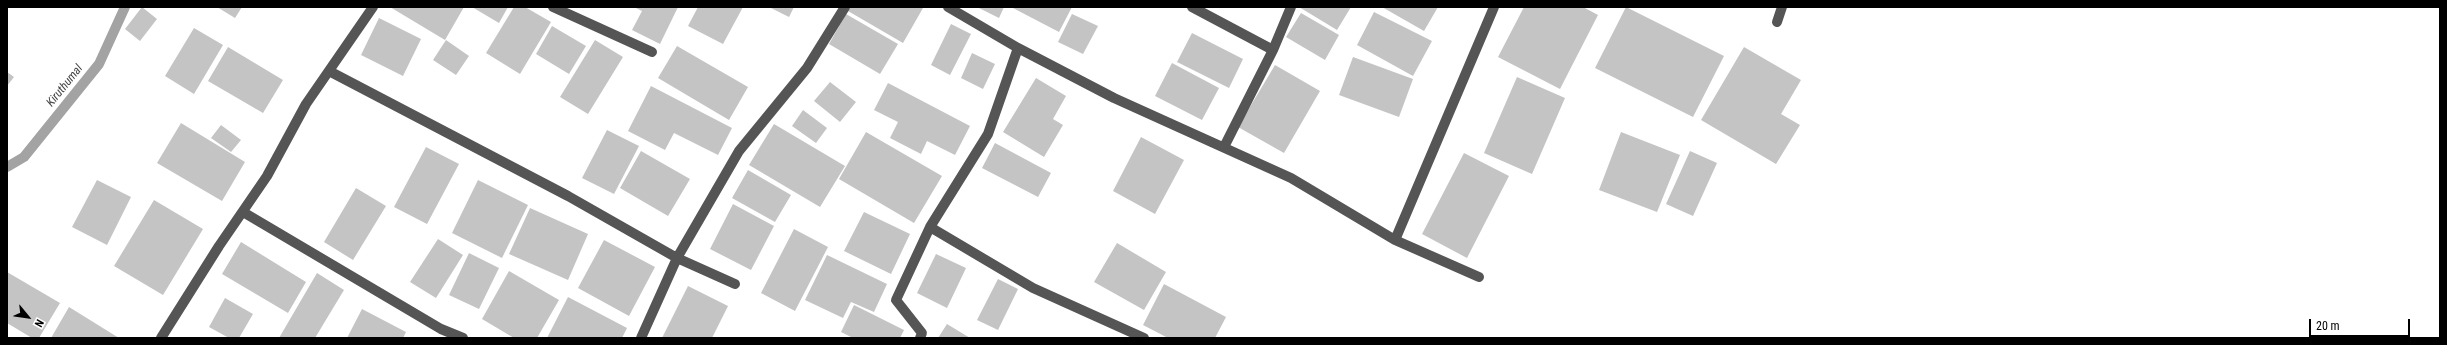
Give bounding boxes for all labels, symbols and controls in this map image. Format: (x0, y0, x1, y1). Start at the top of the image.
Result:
water label: Kiruthumal (44, 62, 86, 110)
north arrow (8, 297, 48, 337)
scale bar (2311, 311, 2412, 337)
text: N (32, 317, 46, 329)
text: 20 m (2316, 319, 2340, 333)

